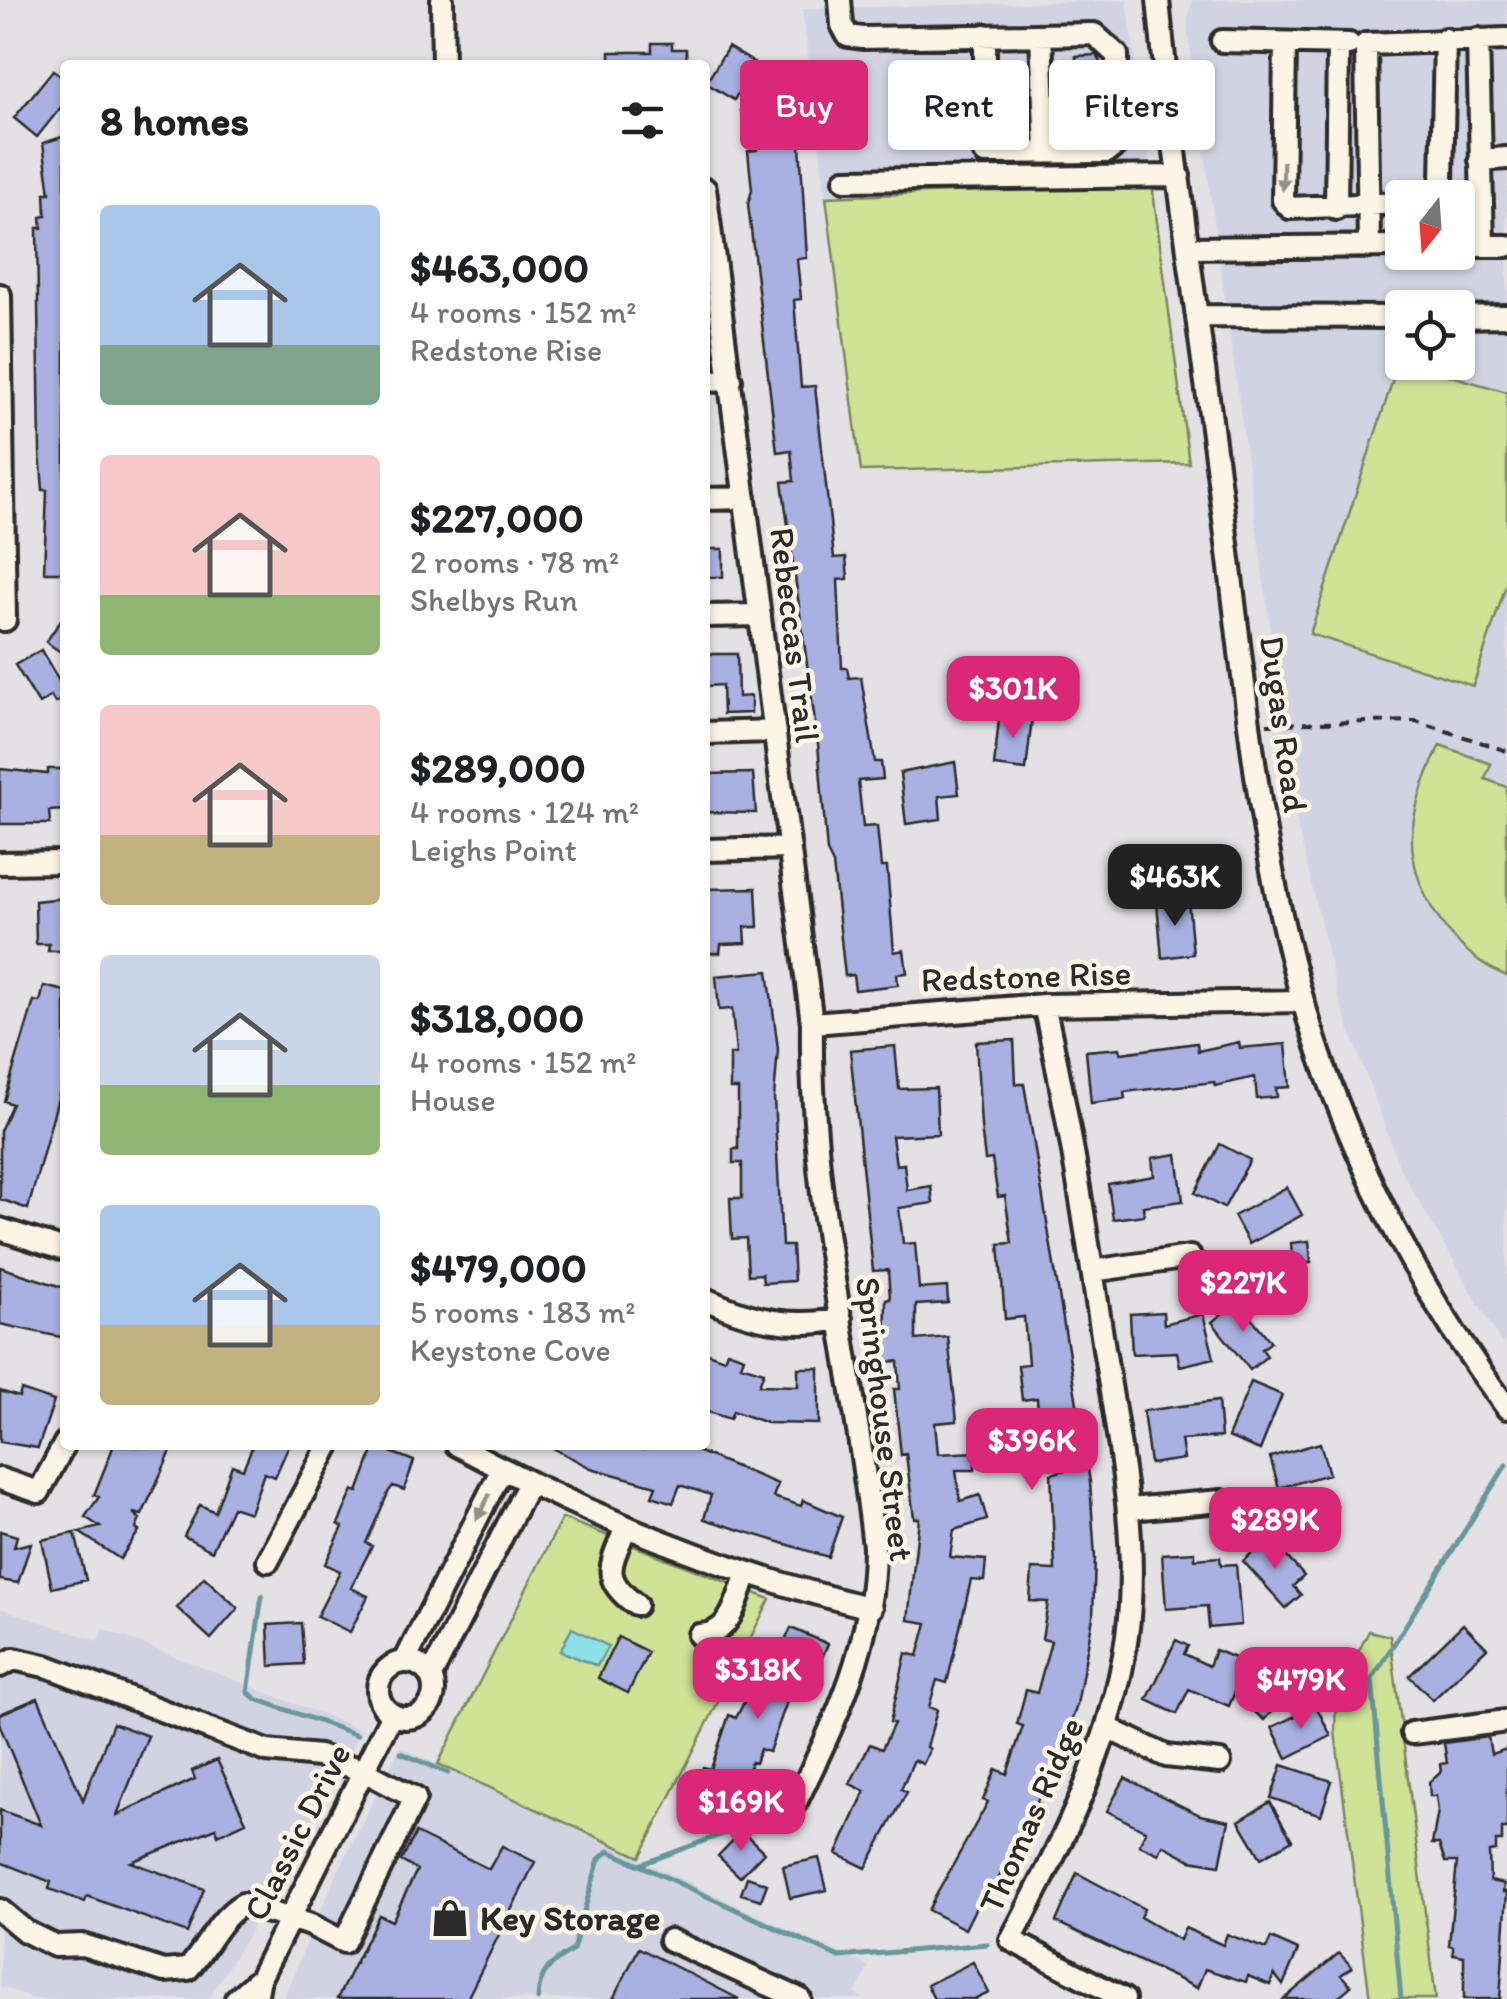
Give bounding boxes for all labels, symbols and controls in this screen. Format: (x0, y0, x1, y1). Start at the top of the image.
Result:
chip: Buy (740, 60, 868, 150)
chip: Rent (888, 60, 1029, 150)
chip: Filters (1049, 60, 1215, 150)
icon: filters (615, 93, 670, 148)
text: 8 homes (100, 95, 249, 146)
one-way arrow (1275, 160, 1291, 192)
north arrow (1385, 180, 1475, 270)
map controls (1385, 180, 1475, 380)
text: $463,000 (410, 242, 589, 293)
icon: home (180, 245, 300, 365)
button: locate (1385, 290, 1475, 380)
text: 4 rooms · 152 m² (410, 293, 637, 331)
text: Redstone Rise (410, 331, 602, 369)
text: $227,000 (410, 492, 584, 543)
icon: home (180, 495, 300, 615)
street label: Rebeccas Trail (761, 525, 829, 745)
text: 2 rooms · 78 m² (410, 543, 619, 581)
text: Shelbys Run (410, 581, 578, 619)
street label: Dugas Road (1251, 633, 1317, 815)
pin: $301K (943, 656, 1083, 741)
text: $301K (969, 669, 1057, 707)
text: $289,000 (410, 742, 586, 793)
icon: home (180, 745, 300, 865)
text: 4 rooms · 124 m² (410, 793, 639, 831)
text: Leighs Point (410, 831, 577, 869)
pin: $463K (1105, 844, 1245, 929)
text: $463K (1130, 857, 1220, 895)
street label: Redstone Rise (920, 951, 1132, 1001)
text: $318,000 (410, 992, 584, 1043)
icon: home (180, 995, 300, 1115)
text: 4 rooms · 152 m² (410, 1043, 637, 1081)
text: House (410, 1081, 496, 1119)
text: $479,000 (410, 1242, 587, 1293)
icon: home (180, 1245, 300, 1365)
pin: $227K (1173, 1250, 1313, 1335)
text: $227K (1200, 1263, 1286, 1301)
street label: Springhouse Street (847, 1274, 923, 1564)
text: 5 rooms · 183 m² (410, 1293, 636, 1331)
text: Keystone Cove (410, 1331, 611, 1369)
pin: $396K (962, 1408, 1102, 1493)
text: $396K (988, 1421, 1076, 1459)
pin: $289K (1205, 1487, 1345, 1572)
one-way arrow (475, 1493, 492, 1522)
text: $289K (1231, 1500, 1319, 1538)
pin: $318K (688, 1637, 828, 1722)
pin: $479K (1231, 1647, 1371, 1732)
text: $318K (715, 1650, 801, 1688)
text: $479K (1257, 1660, 1345, 1698)
street label: Thomas Ridge (969, 1711, 1093, 1919)
street label: Classic Drive (234, 1736, 360, 1928)
pin: $169K (671, 1769, 811, 1854)
text: $169K (698, 1782, 784, 1820)
shop icon: Key Storage (429, 1897, 471, 1939)
place label: Key Storage (480, 1897, 660, 1939)

